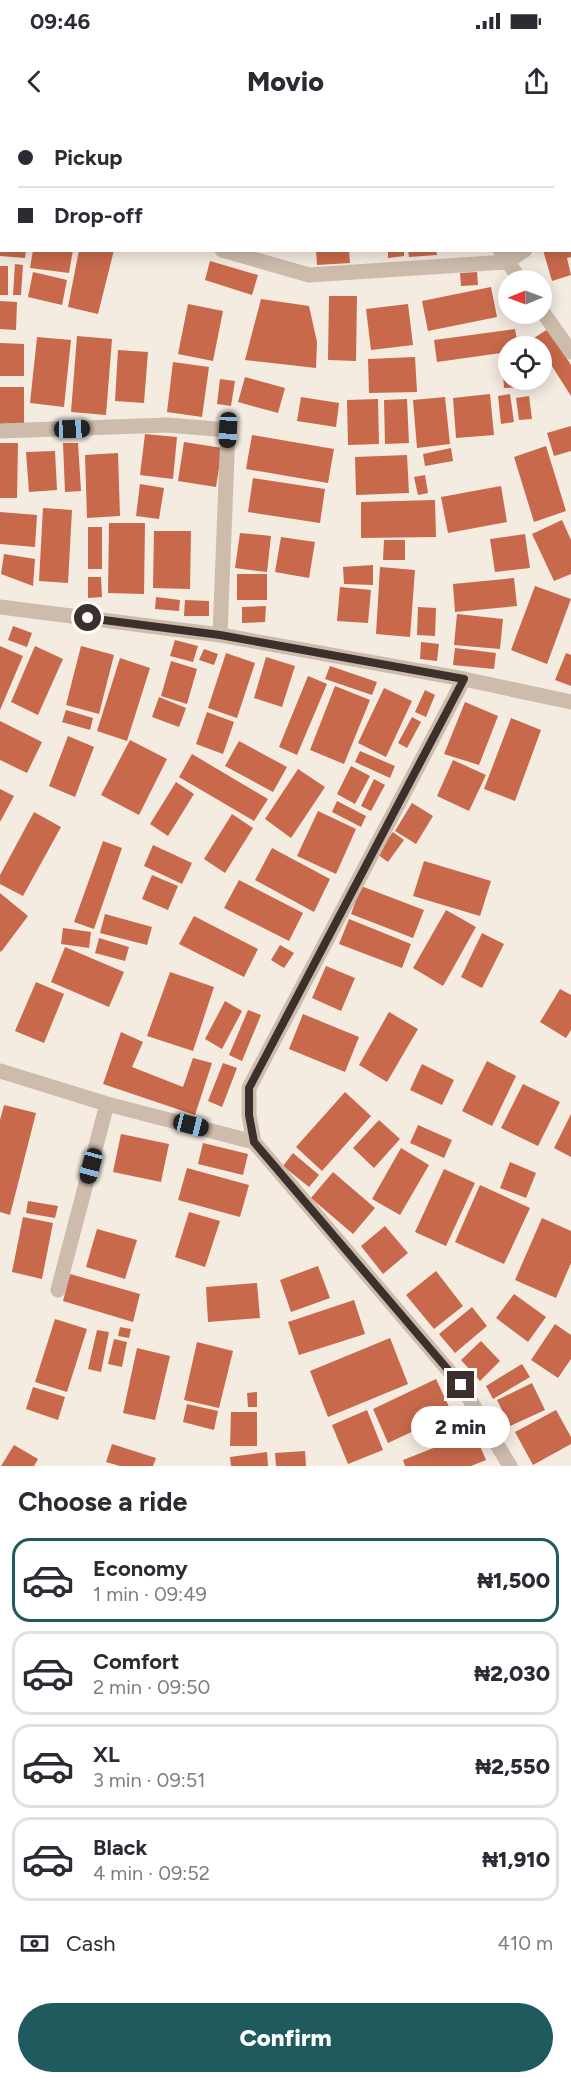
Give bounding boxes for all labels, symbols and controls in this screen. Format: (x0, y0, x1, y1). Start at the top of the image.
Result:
text: 09:46 (30, 8, 90, 35)
icon: back (18, 65, 51, 98)
text: Movio (247, 65, 324, 98)
icon: share (520, 65, 553, 98)
text: Pickup (54, 144, 123, 171)
text: Drop-off (54, 202, 143, 229)
north arrow (498, 270, 552, 324)
map controls (498, 270, 552, 390)
button: locate (498, 336, 552, 390)
car (218, 412, 238, 448)
car (54, 419, 90, 439)
route start (74, 604, 101, 631)
car (171, 1112, 211, 1138)
car (78, 1146, 104, 1186)
route end (447, 1371, 474, 1398)
callout: 2 min (412, 1406, 510, 1448)
text: 2 min (435, 1415, 486, 1439)
text: Choose a ride (18, 1485, 187, 1518)
icon: car (21, 1553, 75, 1607)
text: Economy (93, 1555, 188, 1582)
text: ₦1,500 (477, 1567, 550, 1594)
text: 1 min · 09:49 (93, 1582, 207, 1606)
icon: car (21, 1646, 75, 1700)
text: Comfort (93, 1648, 179, 1675)
text: ₦2,030 (474, 1660, 550, 1687)
text: 2 min · 09:50 (93, 1675, 210, 1699)
icon: car (21, 1739, 75, 1793)
text: XL (93, 1741, 120, 1768)
text: ₦2,550 (475, 1753, 550, 1780)
text: 3 min · 09:51 (93, 1768, 206, 1792)
icon: car (21, 1832, 75, 1886)
text: Black (93, 1834, 147, 1861)
text: ₦1,910 (482, 1846, 550, 1873)
text: 4 min · 09:52 (93, 1861, 210, 1885)
icon: cash (18, 1927, 51, 1960)
text: Cash (66, 1930, 116, 1957)
text: 410 m (498, 1931, 553, 1955)
button: Confirm (18, 2003, 553, 2072)

